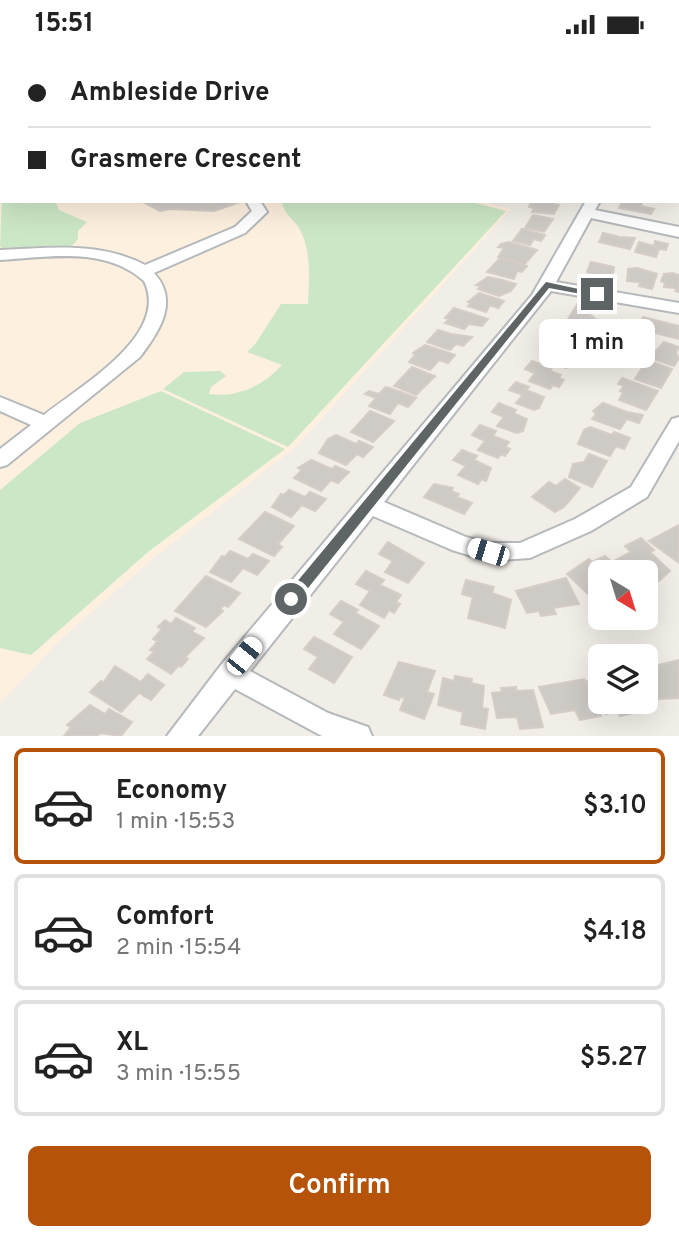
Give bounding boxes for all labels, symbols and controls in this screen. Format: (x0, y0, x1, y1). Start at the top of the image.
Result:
text: 15:51 (35, 8, 94, 41)
text: Ambleside Drive (70, 77, 270, 110)
text: Grasmere Crescent (70, 144, 302, 177)
route end (581, 278, 613, 310)
callout: 1 min (539, 319, 655, 367)
text: 1 min (570, 329, 624, 358)
car (465, 536, 512, 568)
north arrow (588, 560, 658, 630)
map controls (588, 560, 658, 714)
route start (275, 583, 307, 615)
car (223, 633, 266, 679)
button: layers (588, 644, 658, 714)
icon: car (32, 775, 95, 838)
text: Economy (116, 775, 227, 808)
text: $3.10 (583, 790, 647, 823)
text: 1 min · 15:53 (116, 808, 235, 837)
icon: car (32, 901, 95, 964)
text: Comfort (116, 901, 214, 934)
text: $4.18 (582, 916, 647, 949)
text: 2 min · 15:54 (116, 934, 242, 963)
icon: car (32, 1027, 95, 1090)
text: XL (116, 1027, 148, 1060)
text: $5.27 (580, 1042, 647, 1075)
text: 3 min · 15:55 (116, 1060, 241, 1089)
button: Confirm (28, 1146, 651, 1226)

